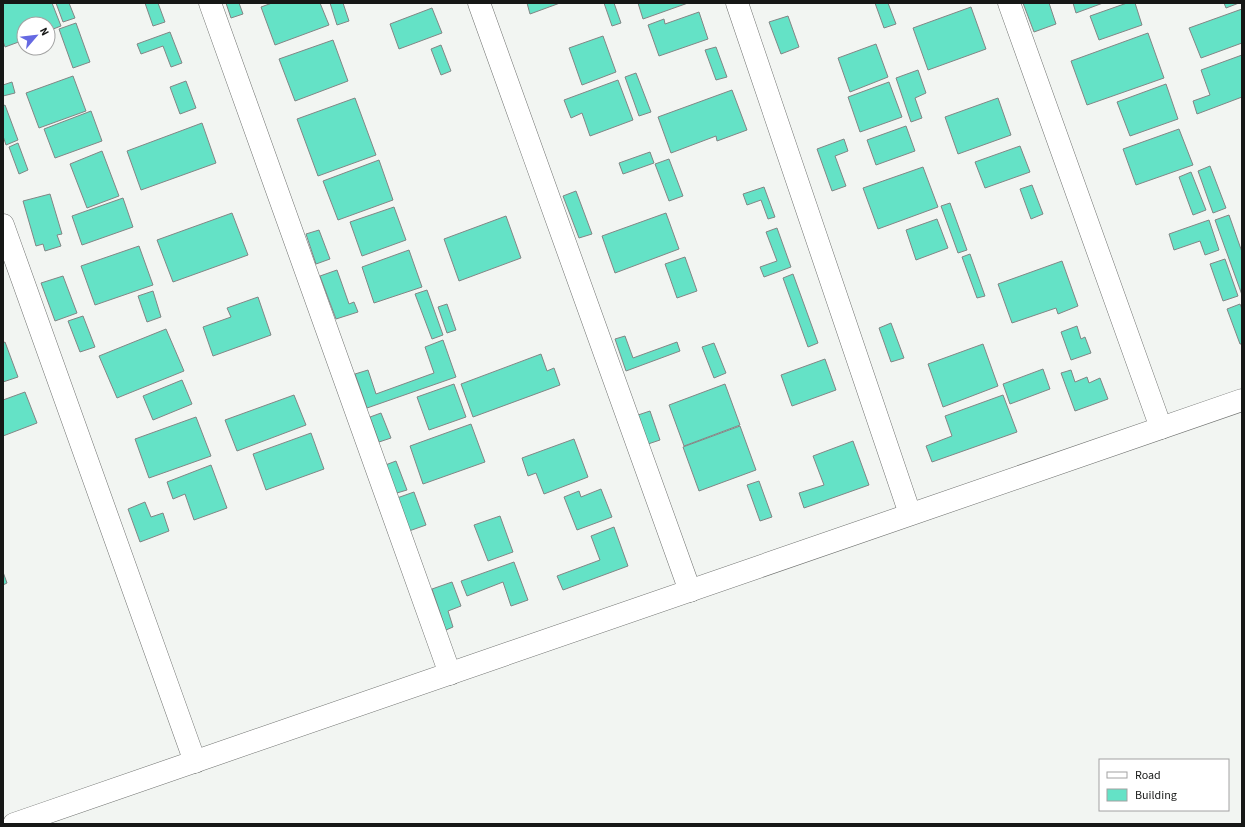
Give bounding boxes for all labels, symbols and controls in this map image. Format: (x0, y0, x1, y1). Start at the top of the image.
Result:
north arrow (16, 16, 56, 56)
text: N (36, 25, 53, 38)
legend (1099, 759, 1229, 811)
text: Road (1135, 767, 1161, 784)
text: Building (1135, 787, 1177, 804)

